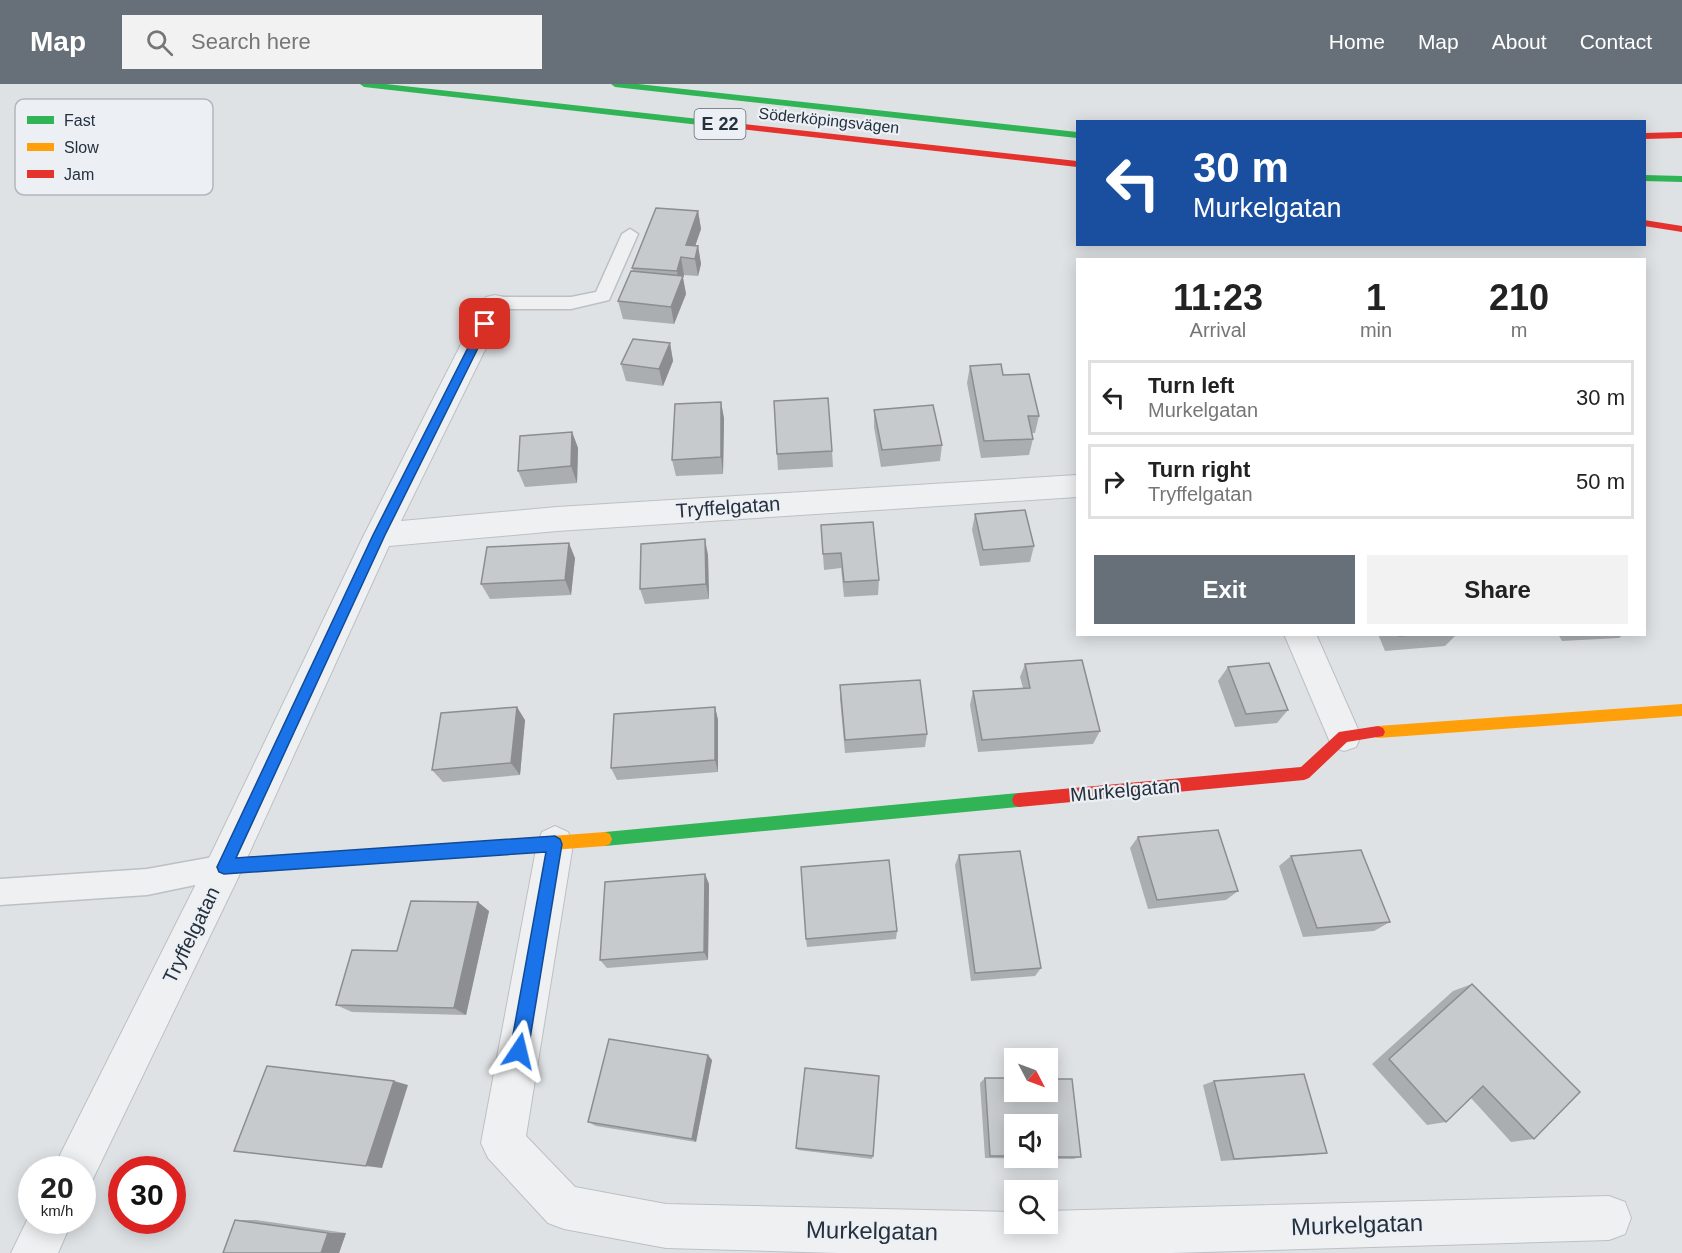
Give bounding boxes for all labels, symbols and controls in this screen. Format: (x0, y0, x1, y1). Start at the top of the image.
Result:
search box (122, 15, 542, 69)
text: Map (30, 26, 86, 57)
icon: search (143, 26, 176, 59)
text: Search here (191, 29, 311, 54)
text: Home (1329, 30, 1385, 53)
text: Map (1418, 30, 1459, 53)
text: About (1492, 30, 1547, 53)
text: Contact (1580, 30, 1652, 53)
legend (15, 99, 213, 195)
street label: Söderköpingsvägen (758, 105, 900, 136)
road number: E 22 (694, 109, 746, 139)
text: Fast (64, 112, 96, 129)
text: Slow (64, 139, 99, 156)
icon: left (1094, 144, 1172, 222)
text: 30 m (1193, 144, 1289, 191)
text: Jam (64, 166, 94, 183)
text: Murkelgatan (1193, 193, 1342, 223)
text: 11:23 (1173, 277, 1263, 318)
text: 1 (1366, 277, 1386, 318)
text: 210 (1489, 277, 1549, 318)
pin (459, 298, 510, 349)
icon: arrive (468, 307, 501, 340)
text: Arrival (1190, 319, 1246, 341)
text: min (1360, 319, 1392, 341)
text: m (1511, 319, 1527, 341)
text: Turn left (1148, 373, 1234, 398)
icon: left (1097, 381, 1130, 414)
text: 30 m (1576, 385, 1625, 410)
text: Murkelgatan (1148, 399, 1258, 421)
text: Turn right (1148, 457, 1250, 482)
icon: right (1097, 465, 1130, 498)
text: 50 m (1576, 469, 1625, 494)
text: Tryffelgatan (1148, 483, 1253, 505)
street label: Tryffelgatan (675, 492, 781, 522)
button: Exit (1094, 555, 1355, 624)
button: Share (1367, 555, 1628, 624)
street label: Murkelgatan (1069, 774, 1181, 806)
street label: Tryffelgatan (158, 883, 224, 987)
position arrow (487, 1019, 551, 1083)
north arrow (1004, 1048, 1058, 1102)
map controls (1004, 1048, 1058, 1234)
button: sound (1004, 1114, 1058, 1168)
speed limit sign: 30 (108, 1156, 186, 1234)
text: 20 (40, 1171, 74, 1204)
button: search (1004, 1180, 1058, 1234)
text: km/h (41, 1202, 73, 1219)
street label: Murkelgatan (1291, 1209, 1423, 1240)
street label: Murkelgatan (806, 1216, 938, 1245)

